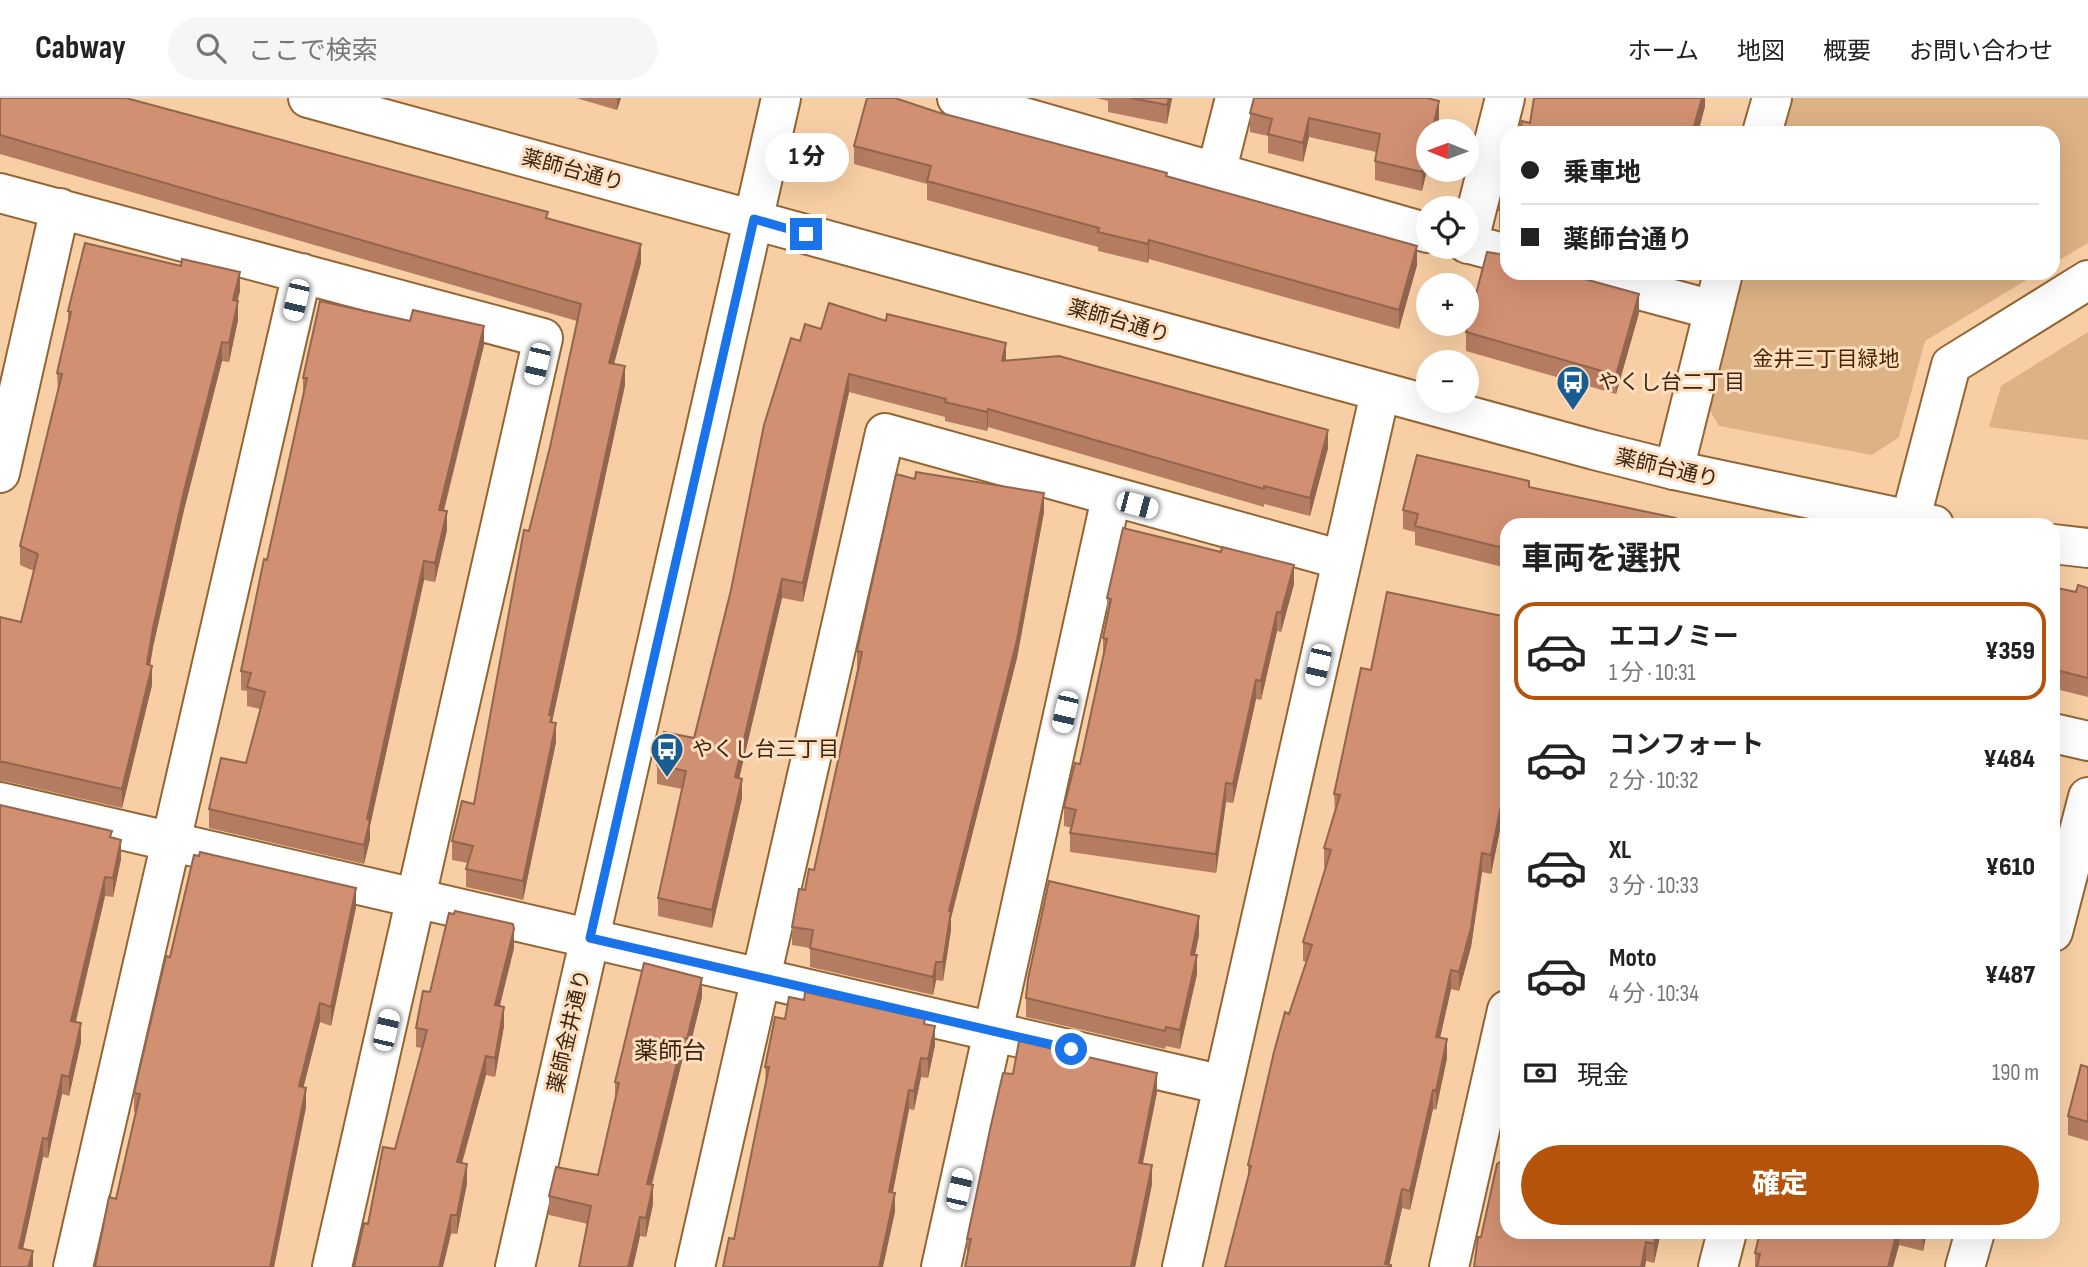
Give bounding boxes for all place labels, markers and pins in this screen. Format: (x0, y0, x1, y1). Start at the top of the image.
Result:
bus stop icon: やくし台二丁目 (1554, 363, 1592, 412)
place label: やくし台二丁目 (1598, 370, 1745, 395)
bus stop icon: やくし台三丁目 (648, 730, 686, 779)
place label: やくし台三丁目 (692, 737, 839, 762)

